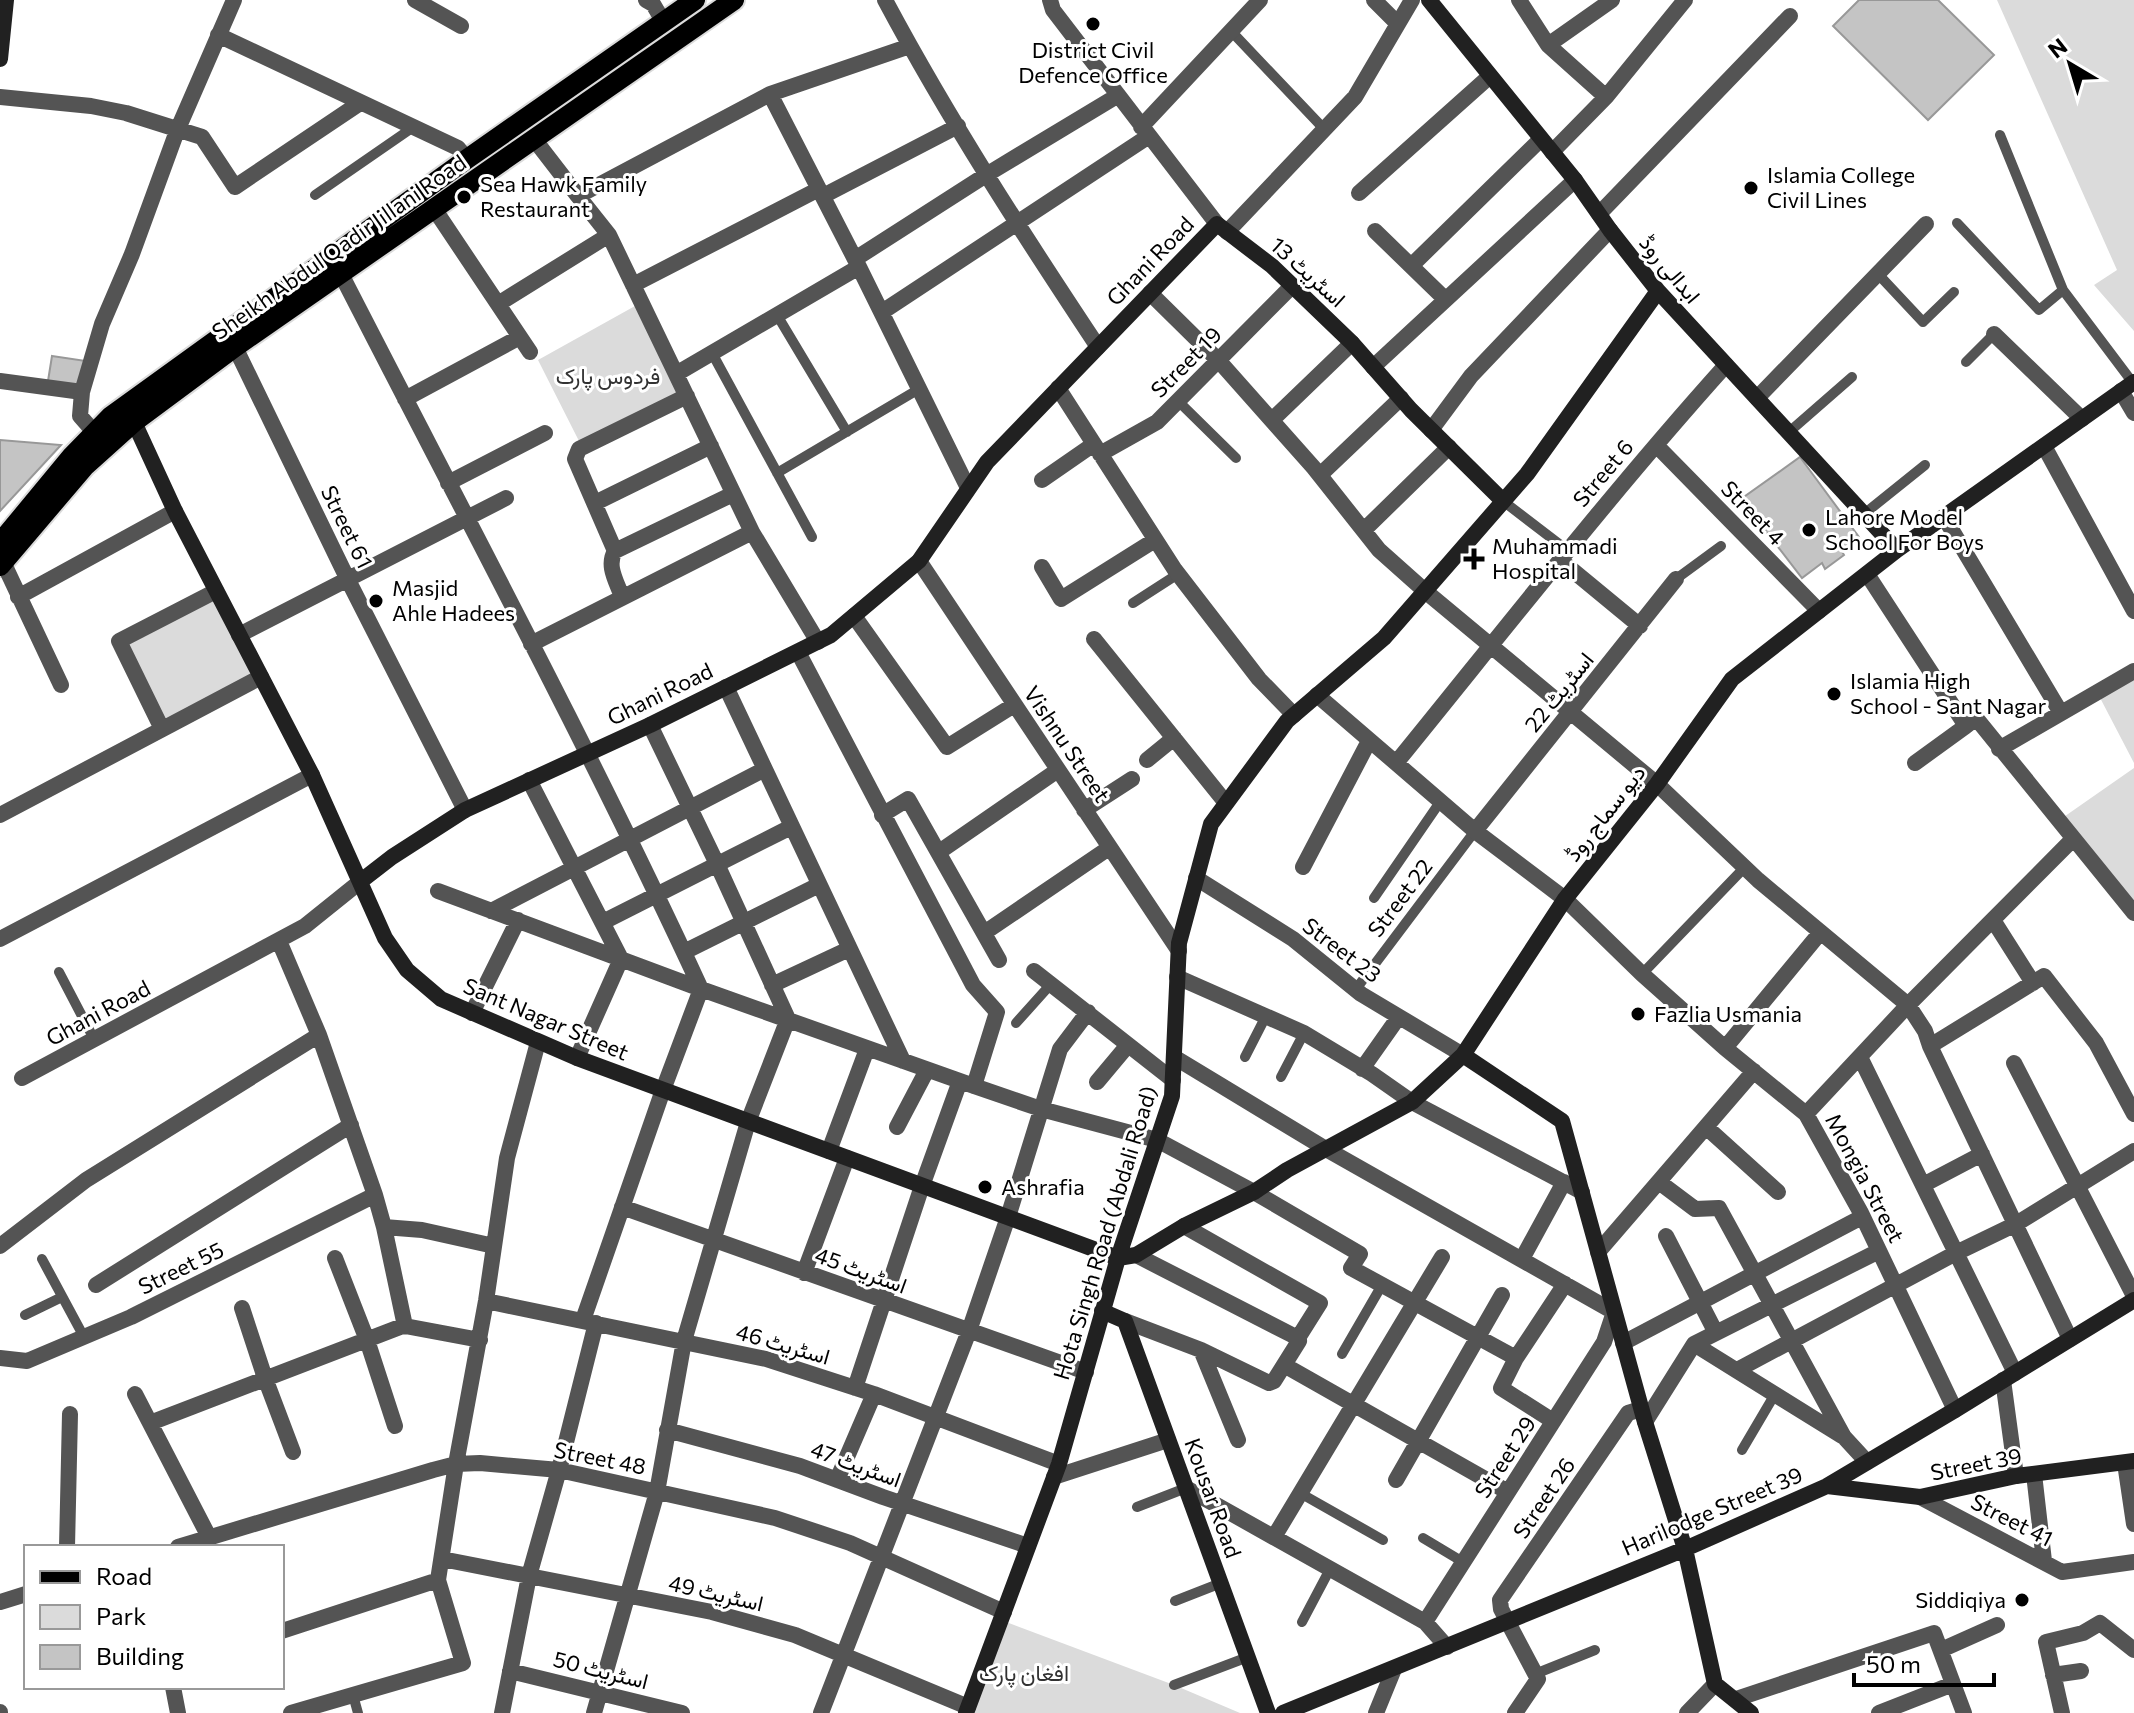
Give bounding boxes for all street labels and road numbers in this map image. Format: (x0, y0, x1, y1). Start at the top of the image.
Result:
street label: Sheikh Abdul Qadir Jillani Road (206, 148, 471, 345)
street label: Ghani Road (1100, 210, 1199, 311)
street label: ابدالی روڈ (1633, 229, 1707, 309)
street label: اسٹریٹ 13 (1264, 231, 1352, 313)
street label: Street 19 (1145, 321, 1227, 403)
street label: Street 6 (1567, 433, 1639, 512)
street label: Street 4 (1716, 475, 1791, 551)
street label: Street 61 (316, 481, 379, 573)
street label: اسٹریٹ 22 (1518, 647, 1600, 737)
street label: Ghani Road (603, 656, 717, 731)
street label: Vishnu Street (1019, 680, 1116, 807)
street label: دیو سماج روڈ (1559, 759, 1652, 867)
street label: Street 22 (1361, 853, 1438, 942)
street label: Street 23 (1298, 911, 1387, 988)
street label: Sant Nagar Street (460, 972, 633, 1066)
street label: Ghani Road (41, 974, 154, 1051)
street label: Hota Singh Road (Abdali Road) (1047, 1083, 1162, 1383)
street label: Mongia Street (1820, 1109, 1911, 1247)
street label: Street 55 (134, 1235, 228, 1300)
street label: اسٹریٹ 45 (811, 1240, 911, 1300)
street label: اسٹریٹ 46 (733, 1317, 833, 1371)
street label: Street 29 (1468, 1411, 1541, 1503)
street label: Kousar Road (1179, 1434, 1248, 1561)
street label: Street 48 (552, 1435, 648, 1480)
street label: اسٹریٹ 47 (807, 1435, 905, 1493)
street label: Street 39 (1928, 1441, 2024, 1486)
street label: Street 26 (1507, 1452, 1580, 1543)
street label: Harilodge Street 39 (1617, 1460, 1806, 1561)
street label: Street 41 (1967, 1487, 2058, 1552)
street label: اسٹریٹ 49 (666, 1569, 766, 1617)
street label: اسٹریٹ 50 (551, 1645, 651, 1695)

